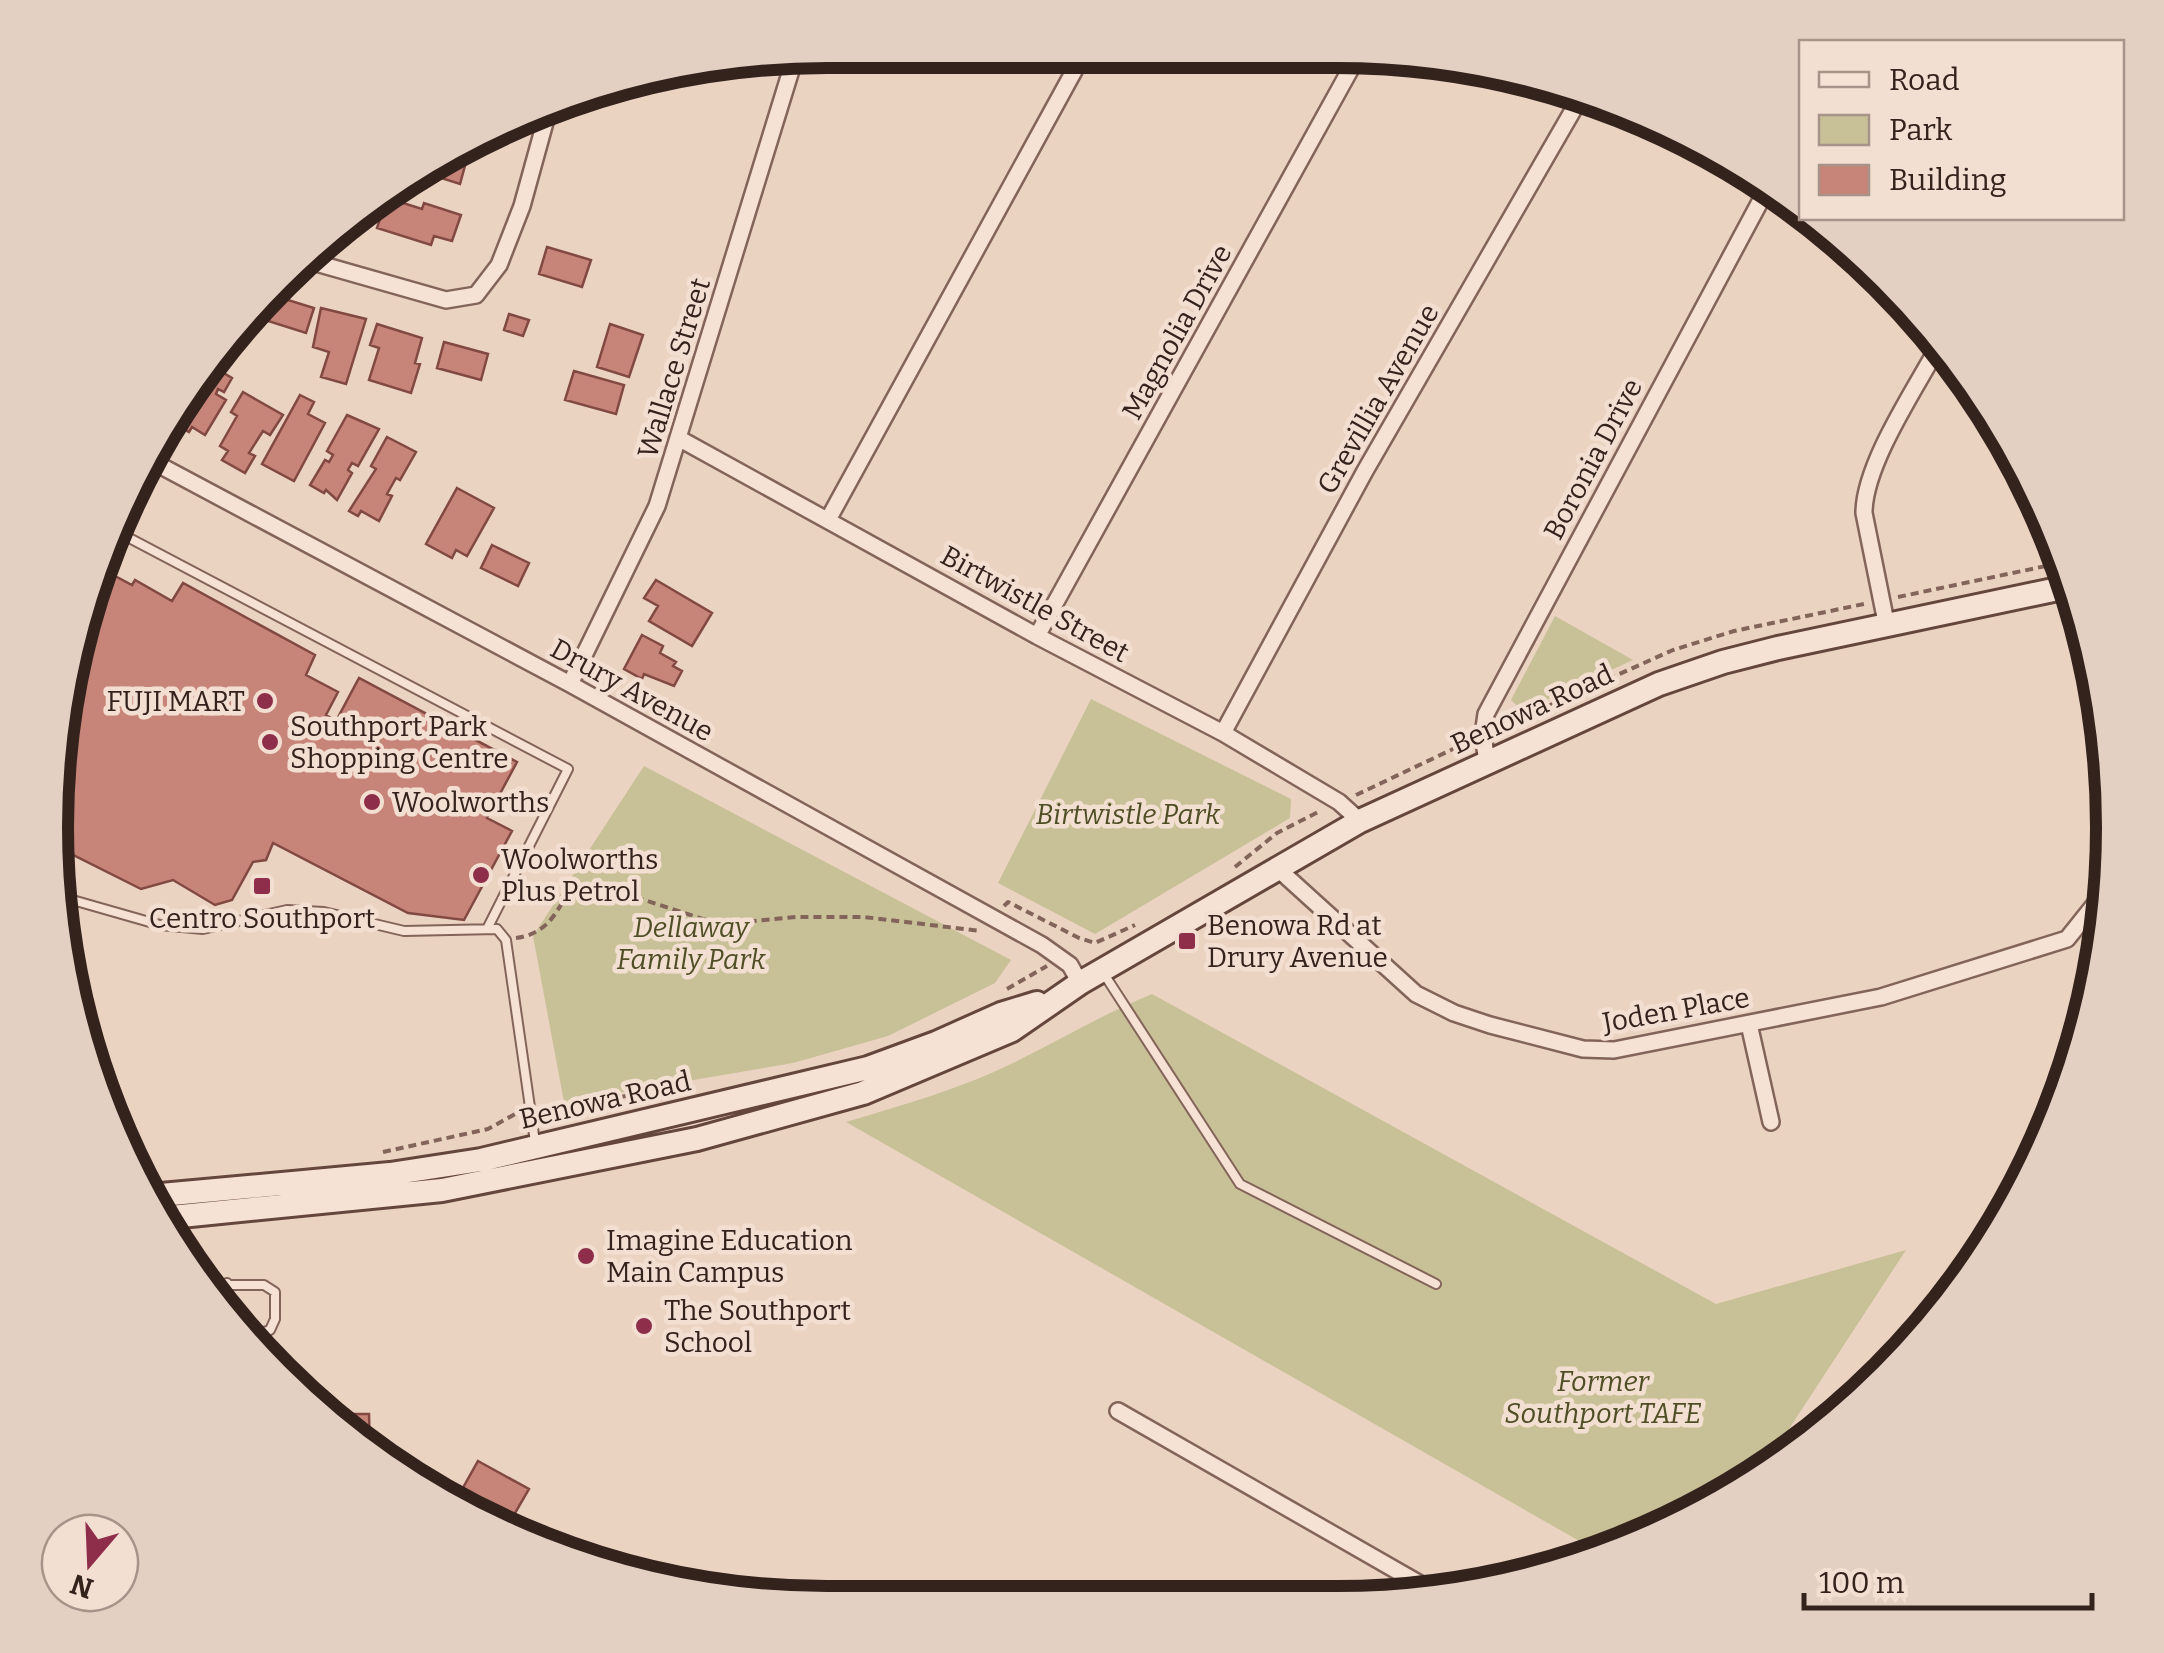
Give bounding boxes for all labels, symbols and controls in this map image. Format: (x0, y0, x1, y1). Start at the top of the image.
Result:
legend (1799, 40, 2124, 220)
text: Road (1889, 62, 1960, 98)
text: Park (1889, 112, 1952, 148)
text: Building (1889, 162, 2007, 198)
street label: Magnolia Drive (1115, 239, 1239, 425)
street label: Wallace Street (631, 274, 717, 462)
street label: Grevillia Avenue (1310, 298, 1446, 500)
street label: Boronia Drive (1537, 373, 1649, 545)
street label: Birtwistle Street (935, 539, 1135, 669)
street label: Drury Avenue (545, 632, 719, 748)
street label: Benowa Road (1446, 657, 1618, 761)
place label: FUJI MART (107, 685, 245, 718)
marker: FUJI MART (254, 690, 276, 712)
place label: Southport Park Shopping Centre (290, 710, 509, 775)
marker: Southport Park Shopping Centre (259, 731, 281, 753)
place label: Woolworths (392, 786, 549, 819)
marker: Woolworths (361, 791, 383, 813)
park label: Birtwistle Park (1036, 798, 1221, 831)
place label: Woolworths Plus Petrol (501, 843, 658, 908)
marker: Woolworths Plus Petrol (470, 864, 492, 886)
marker: Centro Southport (251, 875, 273, 897)
place label: Centro Southport (149, 902, 375, 935)
place label: Benowa Rd at Drury Avenue (1207, 909, 1388, 974)
park label: Dellaway Family Park (616, 911, 766, 976)
marker: Benowa Rd at Drury Avenue (1176, 930, 1198, 952)
street label: Joden Place (1599, 981, 1752, 1039)
street label: Benowa Road (516, 1064, 694, 1136)
place label: Imagine Education Main Campus (606, 1224, 853, 1289)
marker: Imagine Education Main Campus (575, 1245, 597, 1267)
place label: The Southport School (664, 1294, 851, 1359)
marker: The Southport School (633, 1315, 655, 1337)
park label: Former Southport TAFE (1505, 1365, 1701, 1430)
north arrow (40, 1513, 140, 1613)
scale bar (1804, 1548, 2092, 1610)
text: 100 m (1819, 1565, 1905, 1601)
text: N (66, 1567, 98, 1605)

